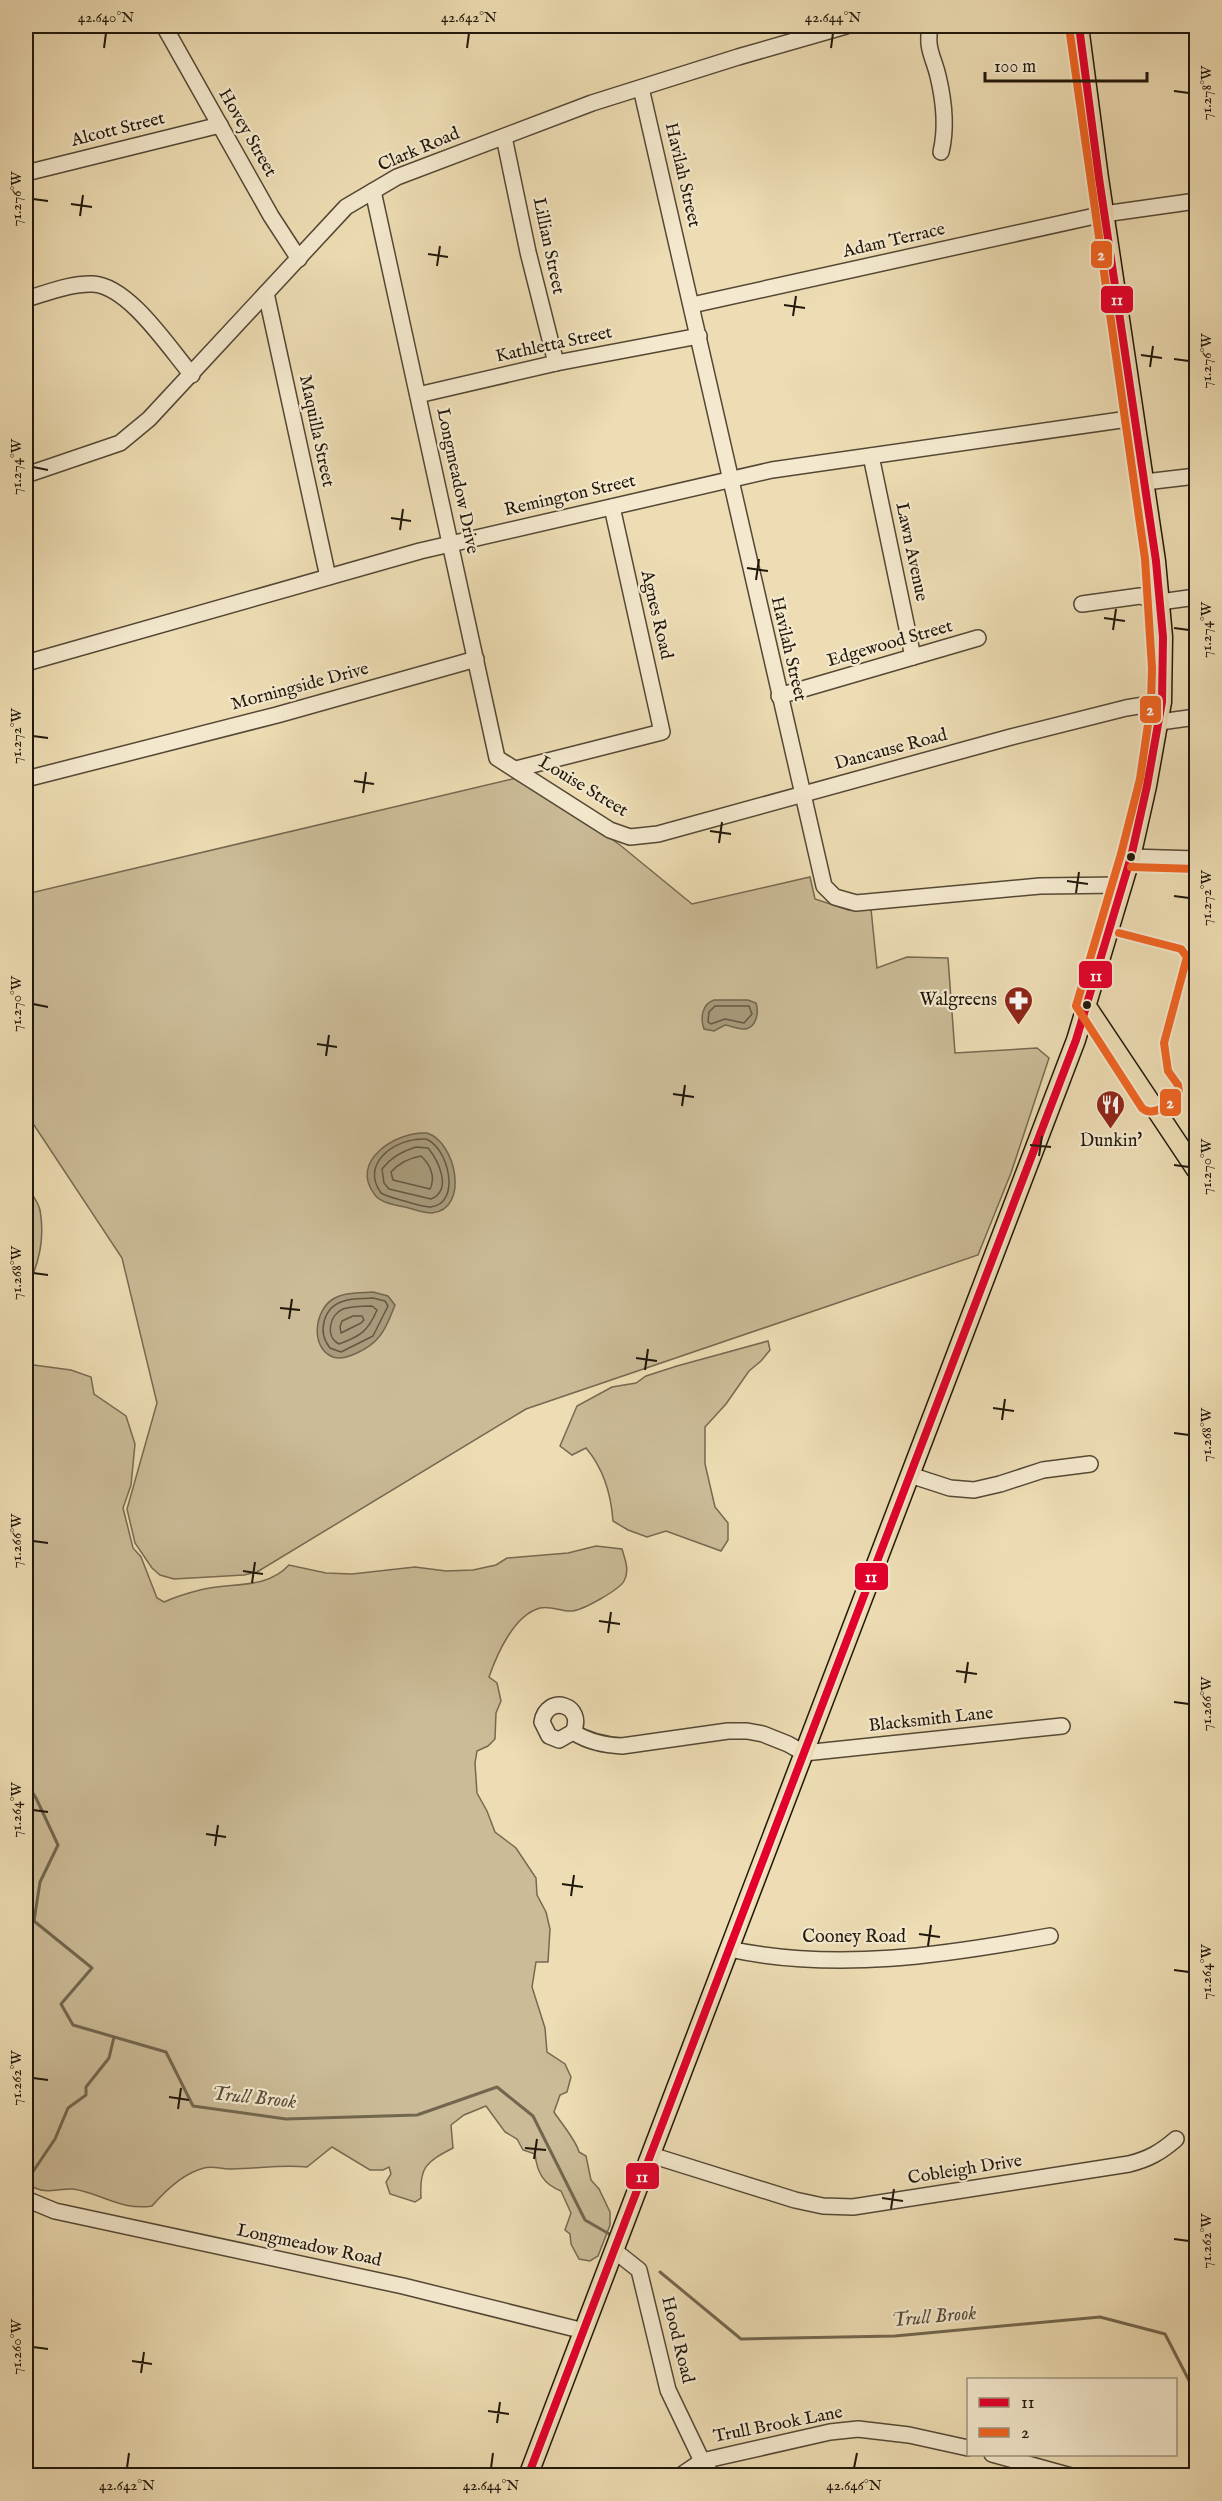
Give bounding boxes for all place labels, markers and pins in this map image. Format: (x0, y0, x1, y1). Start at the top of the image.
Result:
unlabelled marker (1125, 851, 1137, 863)
pharmacy icon: Walgreens (1002, 984, 1034, 1026)
place label: Walgreens (919, 989, 997, 1012)
unlabelled marker (1081, 999, 1093, 1011)
restaurant icon: Dunkin' (1095, 1088, 1127, 1130)
place label: Dunkin' (1080, 1130, 1142, 1153)

